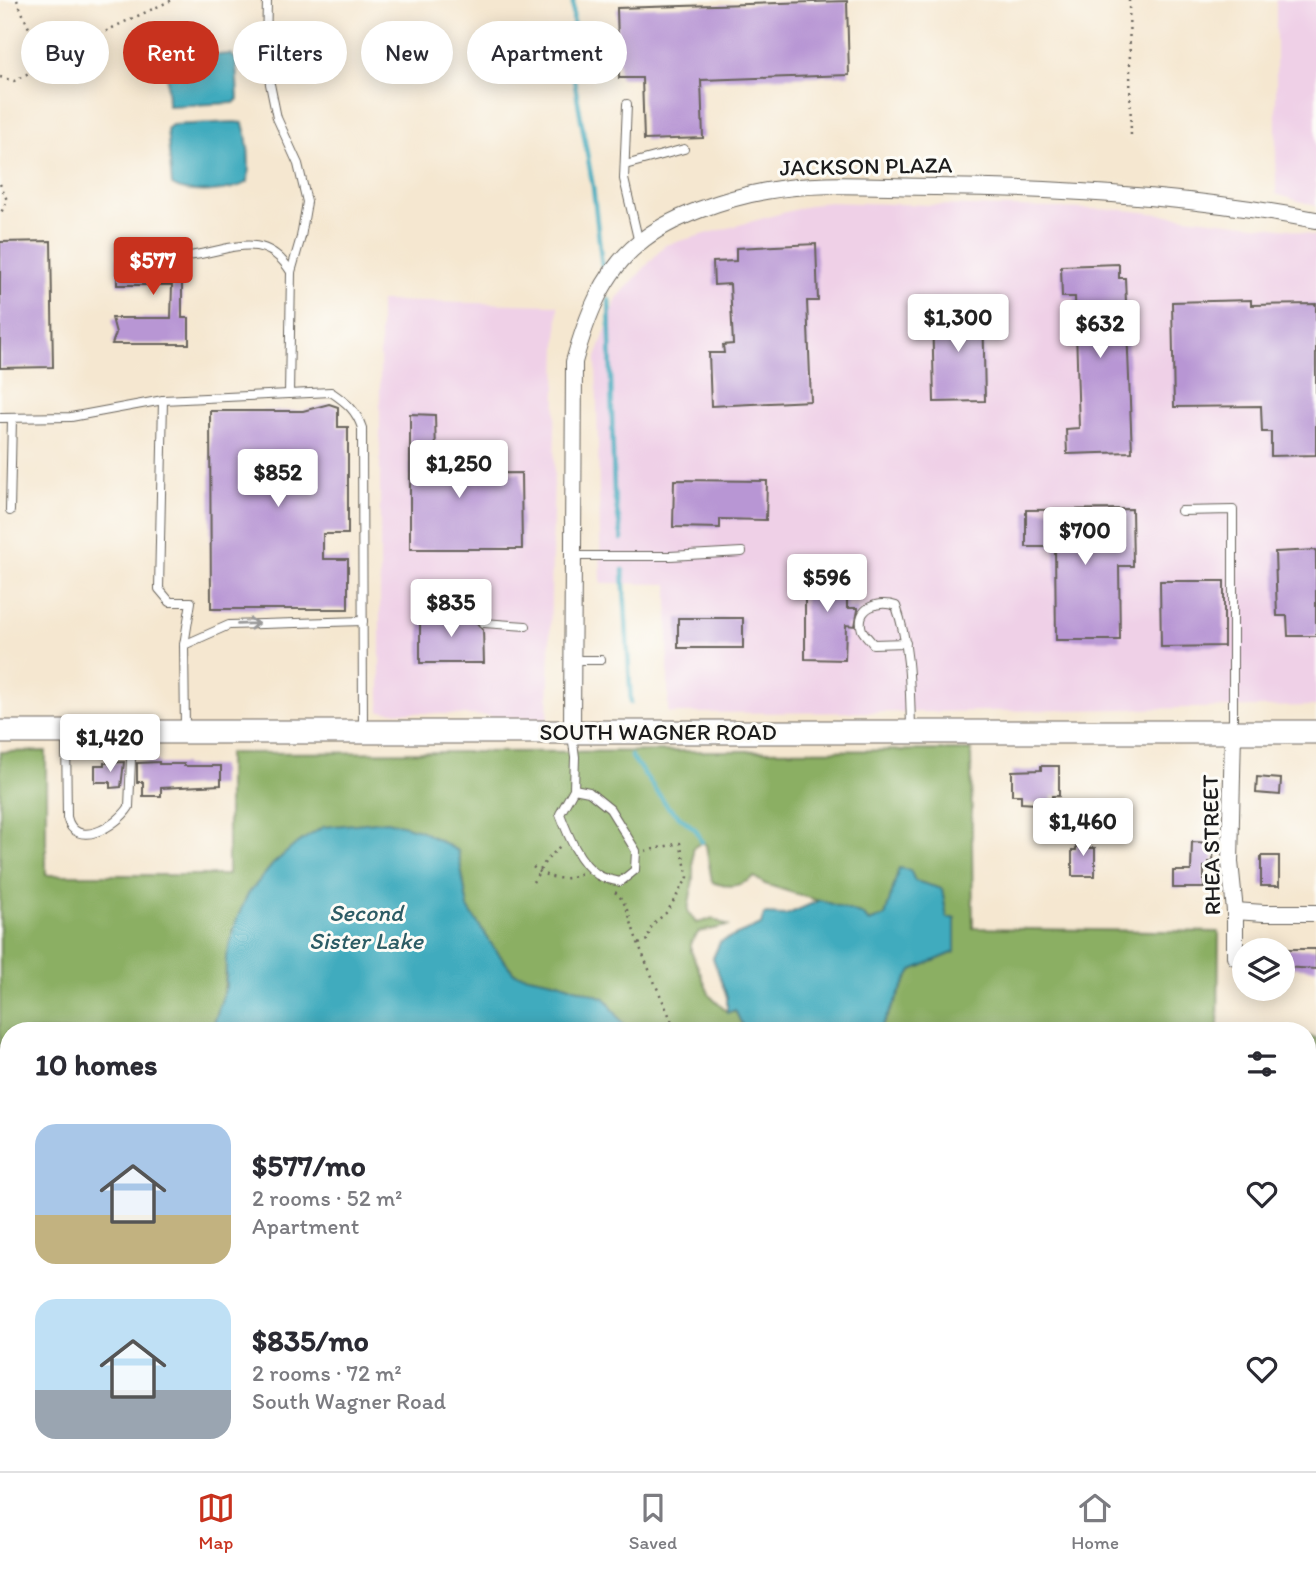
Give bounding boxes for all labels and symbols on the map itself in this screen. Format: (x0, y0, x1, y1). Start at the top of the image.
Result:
street label: JACKSON PLAZA (779, 150, 953, 182)
pin: $577 (112, 238, 194, 297)
pin: $1,300 (901, 294, 1015, 354)
pin: $632 (1059, 300, 1141, 360)
pin: $1,250 (402, 440, 516, 500)
pin: $852 (237, 449, 319, 509)
pin: $700 (1044, 508, 1126, 567)
pin: $596 (786, 554, 868, 614)
pin: $835 (410, 580, 492, 639)
one-way arrow (236, 618, 259, 631)
pin: $1,420 (53, 714, 167, 774)
street label: SOUTH WAGNER ROAD (539, 718, 777, 746)
street label: RHEA STREET (1196, 774, 1226, 916)
pin: $1,460 (1026, 798, 1140, 858)
water label: Second Sister Lake (309, 898, 424, 955)

